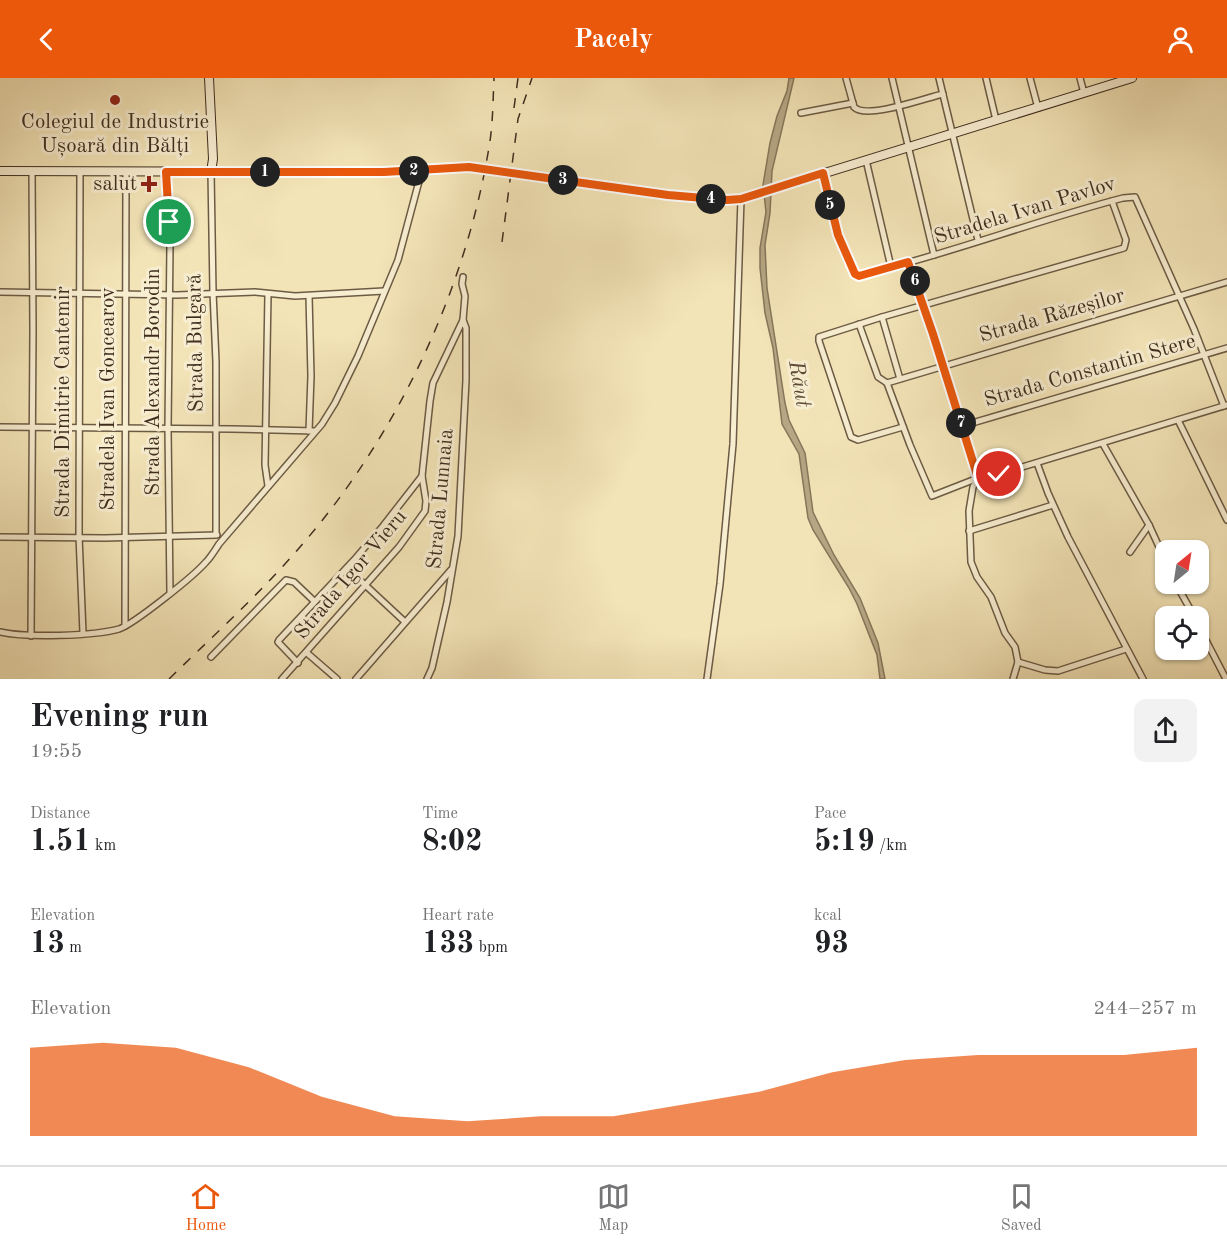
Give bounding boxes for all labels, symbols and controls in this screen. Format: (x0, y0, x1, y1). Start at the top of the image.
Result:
icon: back (30, 23, 63, 56)
icon: person (1164, 23, 1197, 56)
text: Pacely (574, 26, 653, 53)
marker: Colegiul de Industrie Ușoară din Bălți (108, 93, 122, 107)
place label: Colegiul de Industrie Ușoară din Bălți (21, 112, 209, 158)
pin: 2 (399, 156, 429, 186)
pin: 1 (250, 157, 280, 187)
text: 2 (409, 163, 419, 179)
text: 1 (260, 164, 270, 180)
pin: 3 (548, 165, 578, 195)
text: 3 (558, 172, 568, 188)
street label: Stradela Ivan Pavlov (932, 173, 1118, 249)
place label: salut (93, 174, 137, 195)
marker: salut (142, 177, 156, 191)
pin: 4 (696, 184, 726, 214)
pin: 5 (815, 190, 845, 220)
text: 4 (706, 191, 716, 207)
pin (143, 196, 194, 247)
text: 5 (825, 197, 835, 213)
icon: arrive (152, 205, 185, 238)
pin: 6 (900, 266, 930, 296)
street label: Strada Alexandr Borodin (143, 268, 164, 496)
street label: Strada Bulgară (184, 273, 208, 413)
text: 6 (910, 273, 920, 289)
street label: Strada Răzeșilor (977, 285, 1128, 348)
street label: Strada Dimitrie Cantemir (53, 286, 74, 518)
street label: Stradela Ivan Goncearov (98, 287, 119, 511)
street label: Strada Constantin Stere (982, 331, 1198, 411)
water label: Răut (784, 358, 814, 410)
pin: 7 (946, 408, 976, 438)
text: 7 (956, 415, 966, 431)
street label: Strada Lunnaia (424, 428, 458, 570)
pin (973, 448, 1024, 499)
icon: check (982, 457, 1015, 490)
street label: Strada Igor Vieru (291, 506, 411, 644)
north arrow (1155, 540, 1209, 594)
map controls (1155, 540, 1209, 660)
button: locate (1155, 606, 1209, 660)
button: share (1134, 699, 1197, 762)
text: Evening run (30, 701, 209, 734)
text: 19:55 (30, 742, 82, 762)
text: Distance (30, 806, 90, 822)
text: Time (422, 806, 458, 822)
text: Pace (814, 806, 846, 822)
text: 1.51 (30, 827, 91, 857)
text: 8:02 (422, 827, 483, 857)
text: 5:19 (814, 827, 875, 857)
text: km (91, 838, 116, 854)
text: /km (875, 838, 907, 854)
text: Elevation (30, 908, 95, 924)
text: Heart rate (422, 908, 494, 924)
text: kcal (814, 908, 842, 924)
text: 13 (30, 929, 65, 959)
text: 133 (422, 929, 474, 959)
text: 93 (814, 929, 849, 959)
text: m (65, 940, 82, 956)
text: bpm (474, 940, 508, 956)
text: Elevation (30, 999, 111, 1019)
text: 244–257 m (1094, 999, 1197, 1019)
tab: Home (185, 1180, 226, 1236)
tab: Map (597, 1180, 630, 1236)
tab: Saved (1001, 1180, 1042, 1236)

